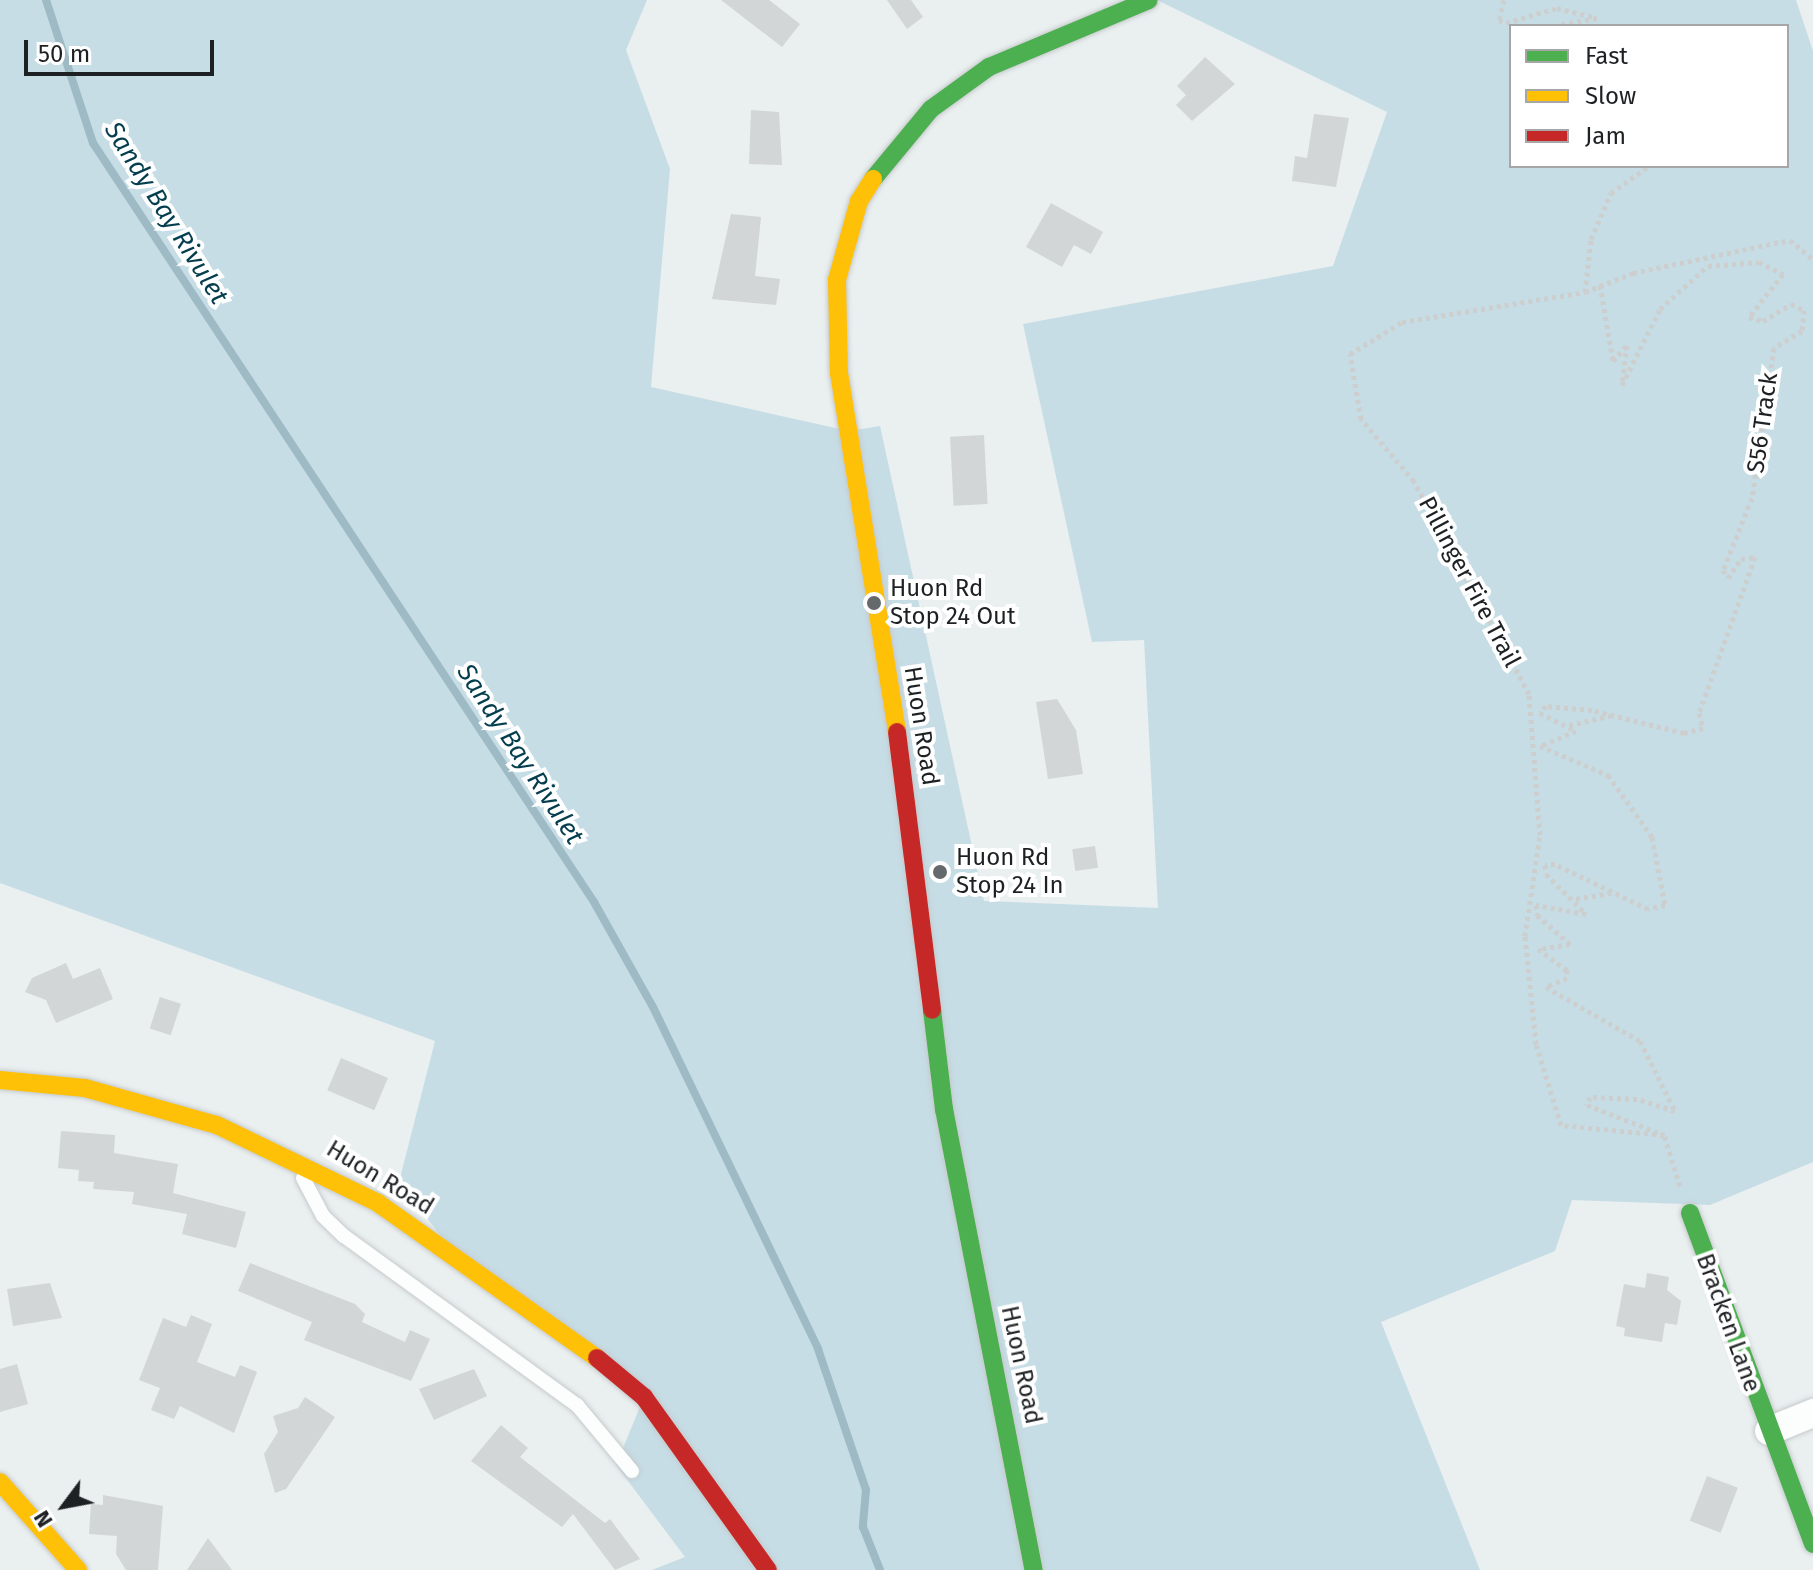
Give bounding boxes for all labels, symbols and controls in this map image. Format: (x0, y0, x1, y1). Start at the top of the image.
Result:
scale bar (28, 24, 218, 74)
legend (1509, 24, 1789, 168)
text: 50 m (38, 40, 90, 68)
text: Fast (1585, 42, 1628, 70)
text: Slow (1585, 82, 1636, 110)
water label: Sandy Bay Rivulet (97, 116, 235, 310)
text: Jam (1585, 122, 1626, 150)
street label: S56 Track (1742, 371, 1784, 475)
street label: Pillinger Fire Trail (1412, 492, 1526, 672)
place label: Huon Rd Stop 24 Out (890, 575, 1016, 631)
marker: Huon Rd Stop 24 Out (865, 594, 883, 612)
water label: Sandy Bay Rivulet (450, 658, 590, 850)
street label: Huon Road (897, 664, 945, 788)
place label: Huon Rd Stop 24 In (956, 844, 1064, 900)
marker: Huon Rd Stop 24 In (931, 863, 949, 881)
street label: Huon Road (321, 1135, 439, 1221)
street label: Bracken Lane (1690, 1250, 1766, 1396)
street label: Huon Road (994, 1303, 1048, 1427)
north arrow (24, 1466, 104, 1546)
text: N (28, 1506, 59, 1532)

